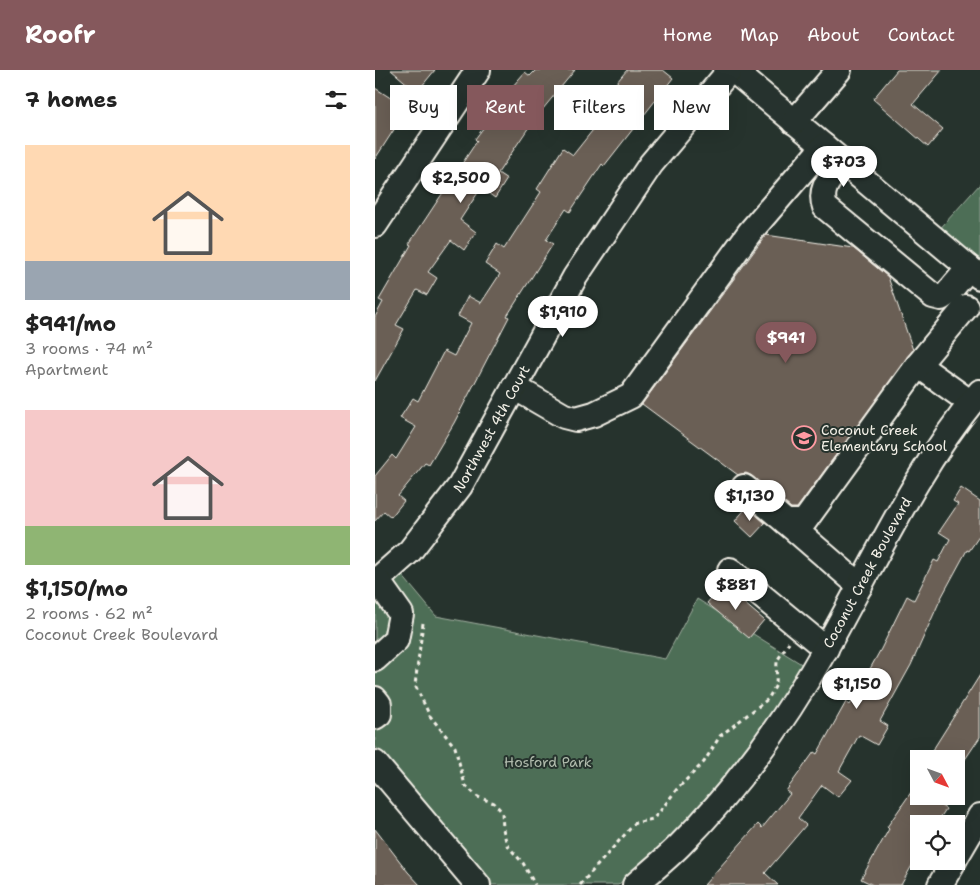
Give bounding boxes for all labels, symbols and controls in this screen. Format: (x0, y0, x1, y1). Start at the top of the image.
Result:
text: Roofr (25, 19, 96, 51)
text: Home (663, 23, 712, 47)
text: Map (740, 23, 779, 47)
text: About (807, 23, 860, 47)
text: Contact (888, 23, 955, 47)
chip: Buy (390, 85, 457, 130)
chip: Rent (467, 85, 544, 130)
chip: Filters (554, 85, 644, 130)
chip: New (654, 85, 729, 130)
text: 7 homes (25, 86, 117, 114)
icon: filters (322, 86, 350, 114)
pin: $703 (814, 146, 874, 188)
text: $703 (822, 151, 866, 172)
pin: $2,500 (420, 162, 502, 204)
text: $2,500 (432, 167, 490, 188)
icon: home (143, 178, 233, 268)
pin: $1,910 (522, 296, 604, 338)
text: $1,910 (539, 301, 587, 322)
text: $941/mo (25, 310, 116, 338)
pin: $941 (756, 322, 816, 364)
text: $941 (767, 327, 805, 348)
text: 3 rooms · 74 m² (25, 338, 153, 359)
text: Apartment (25, 359, 108, 380)
street label: Northwest 4th Court (449, 362, 534, 496)
place label: Coconut Creek Elementary School (821, 421, 948, 455)
school or university icon: Coconut Creek Elementary School (791, 425, 817, 451)
icon: home (143, 443, 233, 533)
pin: $1,130 (709, 480, 791, 522)
text: $1,130 (725, 485, 775, 506)
street label: Coconut Creek Boulevard (819, 494, 915, 651)
pin: $881 (706, 568, 766, 611)
text: $881 (716, 574, 756, 595)
text: $1,150/mo (25, 575, 128, 603)
text: 2 rooms · 62 m² (25, 603, 153, 624)
text: Coconut Creek Boulevard (25, 624, 218, 645)
pin: $1,150 (816, 668, 898, 710)
text: $1,150 (833, 673, 881, 694)
north arrow (910, 750, 965, 805)
map controls (910, 750, 965, 870)
park label: Hosford Park (504, 753, 592, 771)
button: locate (910, 815, 965, 870)

